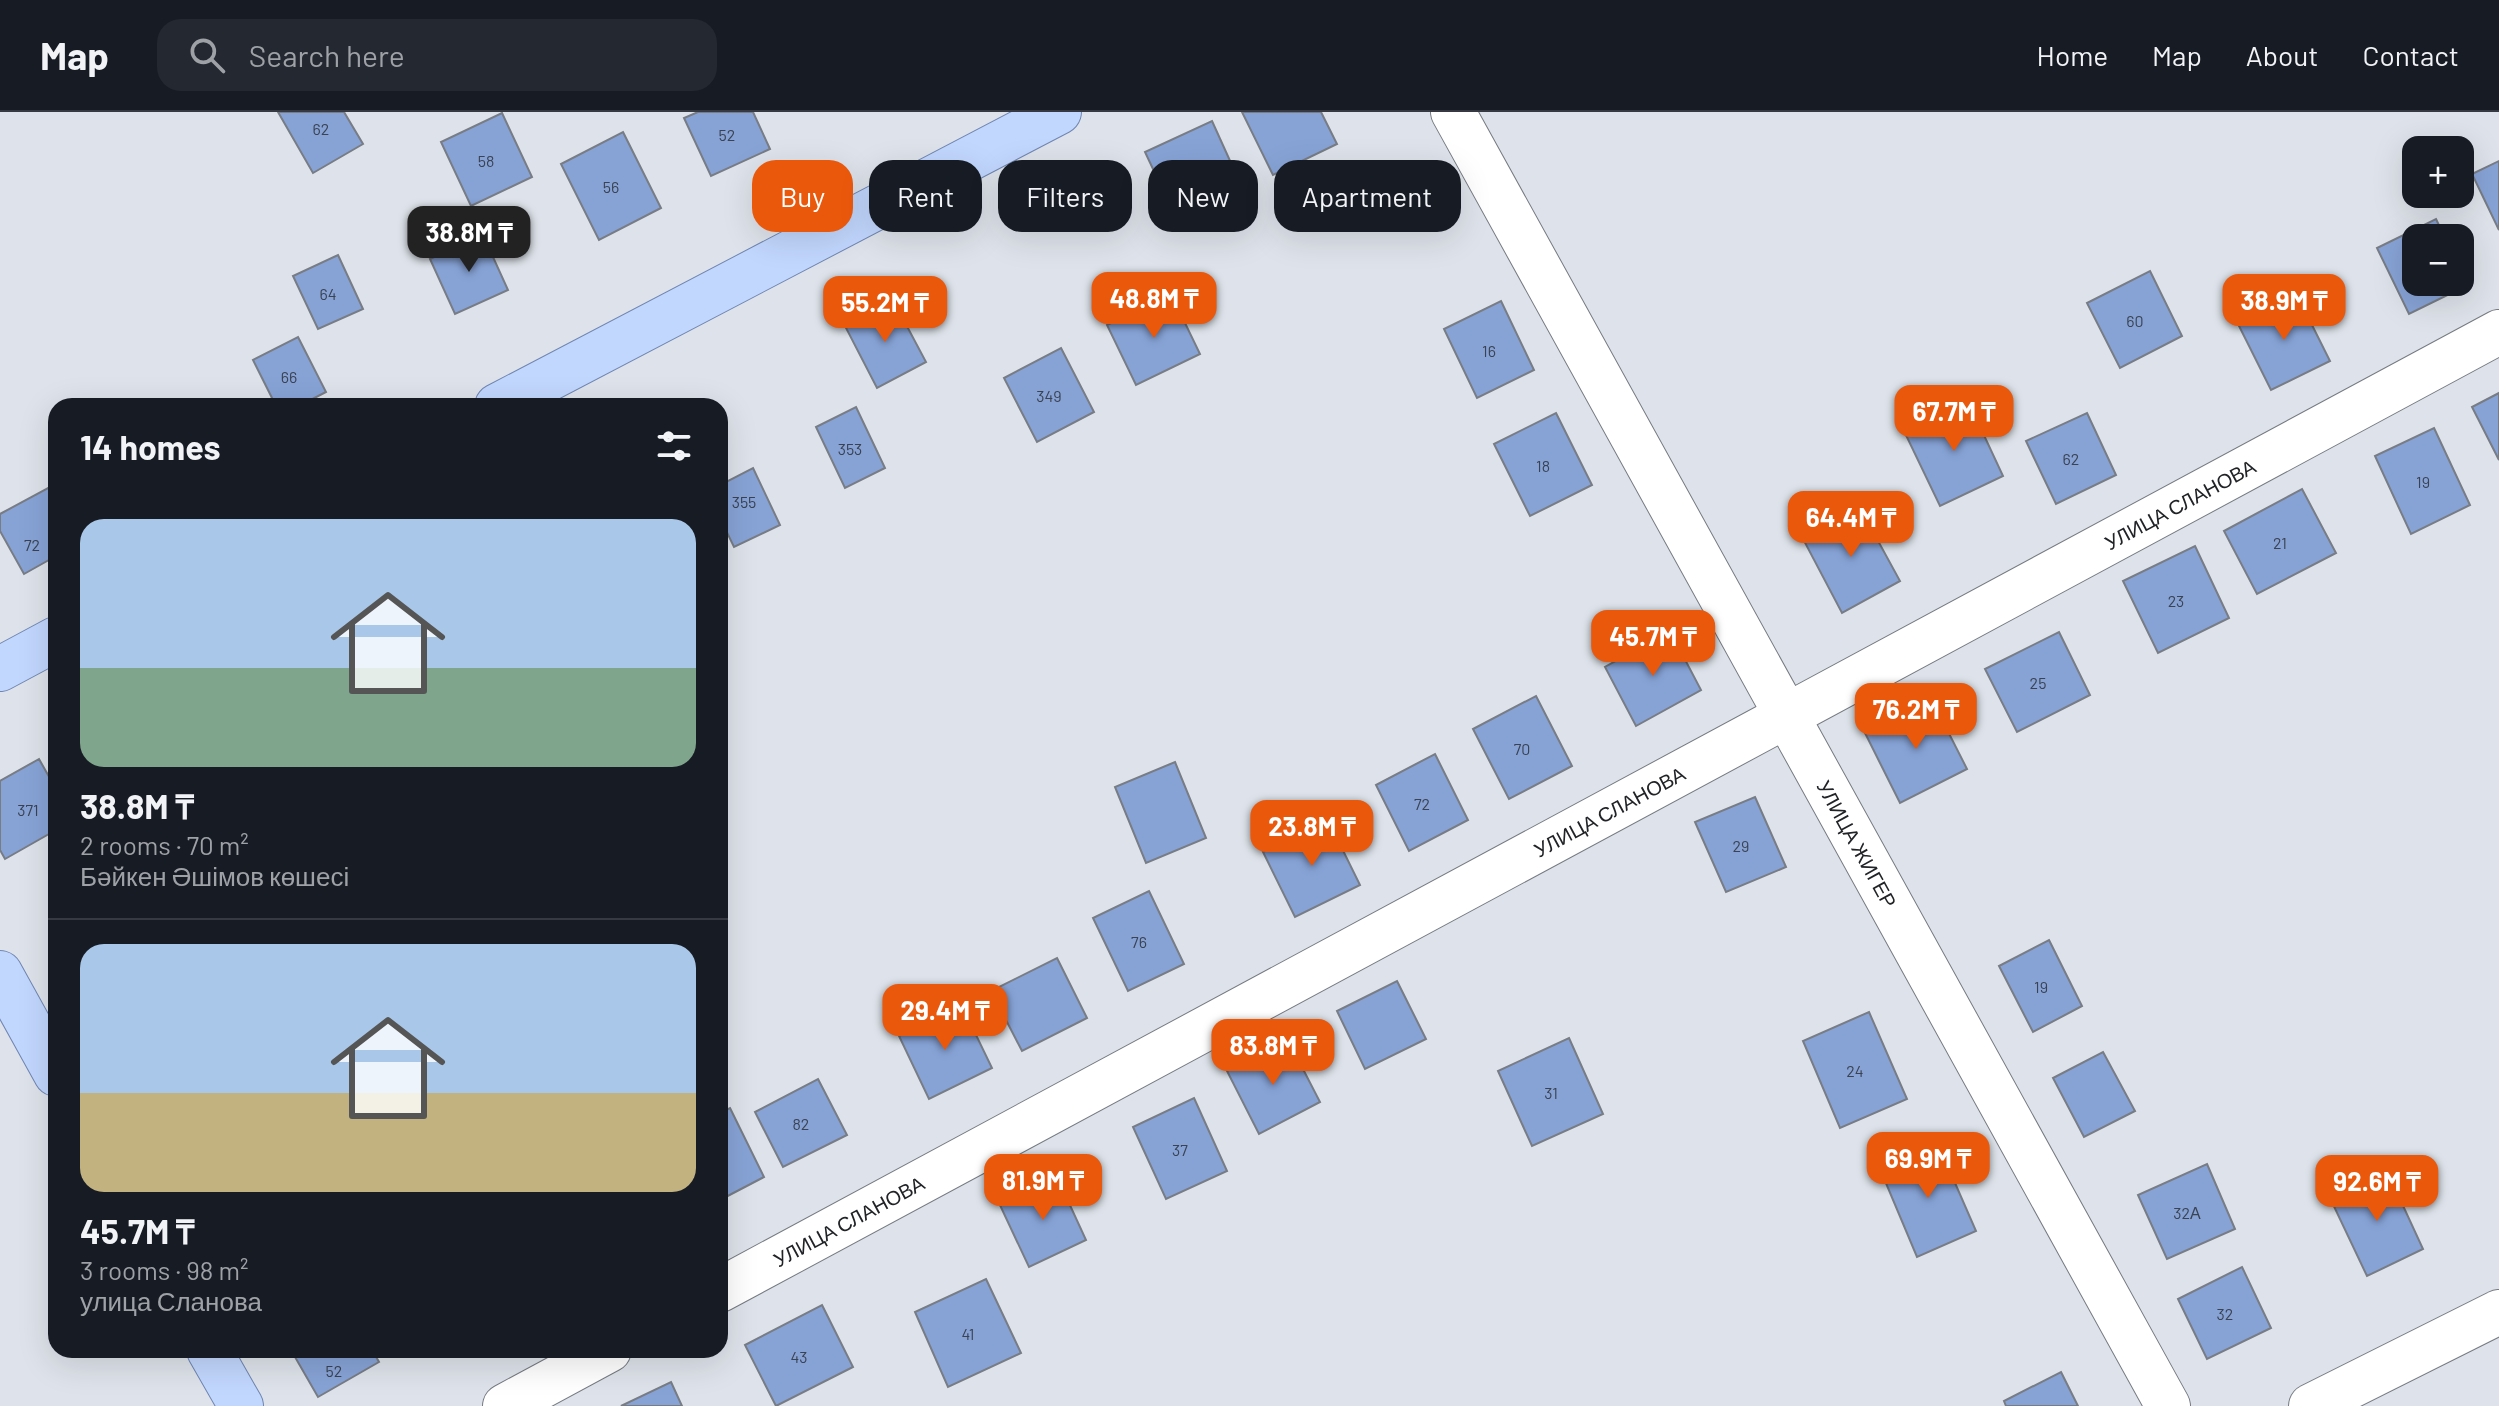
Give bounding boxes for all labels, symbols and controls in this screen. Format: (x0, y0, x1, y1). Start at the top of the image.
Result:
search box (157, 19, 717, 91)
text: Map (40, 32, 109, 78)
icon: search (185, 33, 229, 77)
text: Search here (249, 37, 405, 73)
text: Home (2037, 38, 2108, 72)
text: Map (2152, 38, 2202, 72)
text: About (2246, 38, 2318, 72)
text: Contact (2362, 38, 2459, 72)
house number: 62 (313, 119, 329, 138)
house number: 52 (719, 125, 735, 144)
map controls (2402, 136, 2474, 296)
button: + (2402, 136, 2474, 208)
house number: 58 (478, 151, 494, 170)
chip: Buy (752, 160, 853, 232)
chip: Rent (869, 160, 982, 232)
chip: Filters (998, 160, 1132, 232)
chip: New (1148, 160, 1258, 232)
chip: Apartment (1274, 160, 1461, 232)
house number: 56 (603, 177, 619, 196)
pin: 38.8M ₸ (395, 206, 543, 274)
text: 38.8M ₸ (425, 216, 513, 247)
button: − (2402, 224, 2474, 296)
pin: 48.8M ₸ (1080, 272, 1228, 340)
pin: 38.9M ₸ (2210, 274, 2358, 342)
pin: 55.2M ₸ (811, 276, 959, 344)
text: 48.8M ₸ (1110, 282, 1198, 313)
house number: 64 (319, 284, 337, 303)
text: 38.9M ₸ (2241, 284, 2327, 315)
text: 55.2M ₸ (841, 286, 929, 317)
house number: 60 (2126, 311, 2144, 330)
house number: 16 (1482, 341, 1496, 360)
house number: 66 (281, 367, 297, 386)
pin: 67.7M ₸ (1880, 385, 2028, 453)
house number: 349 (1036, 386, 1062, 405)
text: 67.7M ₸ (1912, 395, 1996, 426)
icon: filters (652, 424, 696, 468)
text: 14 homes (80, 426, 221, 467)
house number: 353 (838, 439, 862, 458)
house number: 62 (2063, 449, 2079, 468)
street label: УЛИЦА СЛАНОВА (2100, 453, 2260, 554)
house number: 18 (1536, 456, 1550, 475)
house number: 19 (2416, 472, 2430, 491)
pin: 64.4M ₸ (1777, 491, 1925, 559)
house number: 355 (732, 492, 756, 511)
text: 64.4M ₸ (1806, 501, 1896, 532)
house number: 21 (2273, 533, 2287, 552)
house number: 72 (24, 535, 40, 554)
icon: home (316, 571, 460, 715)
house number: 23 (2168, 591, 2184, 610)
pin: 45.7M ₸ (1579, 610, 1727, 678)
text: 45.7M ₸ (1609, 620, 1697, 651)
house number: 25 (2030, 673, 2046, 692)
pin: 76.2M ₸ (1842, 683, 1990, 751)
text: 76.2M ₸ (1873, 693, 1959, 724)
house number: 70 (1514, 739, 1530, 758)
street label: УЛИЦА СЛАНОВА (1530, 760, 1689, 862)
street label: УЛИЦА ЖИГЕР (1812, 776, 1902, 912)
text: 38.8M ₸ (80, 785, 194, 826)
house number: 72 (1414, 794, 1430, 813)
house number: 371 (17, 800, 39, 819)
pin: 23.8M ₸ (1238, 800, 1386, 868)
text: 23.8M ₸ (1268, 810, 1356, 841)
text: 2 rooms · 70 m² (80, 829, 249, 860)
house number: 29 (1733, 836, 1749, 855)
text: Бәйкен Әшімов көшесі (80, 860, 349, 891)
house number: 76 (1131, 932, 1147, 951)
house number: 19 (2034, 977, 2048, 996)
pin: 29.4M ₸ (871, 984, 1019, 1052)
text: 29.4M ₸ (900, 994, 990, 1025)
icon: home (316, 996, 460, 1140)
pin: 83.8M ₸ (1199, 1019, 1347, 1087)
text: 83.8M ₸ (1229, 1029, 1317, 1060)
house number: 24 (1846, 1061, 1864, 1080)
house number: 31 (1544, 1083, 1558, 1102)
house number: 82 (793, 1114, 809, 1133)
pin: 69.9M ₸ (1854, 1132, 2002, 1200)
house number: 37 (1172, 1140, 1188, 1159)
text: 69.9M ₸ (1885, 1142, 1971, 1173)
pin: 81.9M ₸ (969, 1154, 1117, 1222)
pin: 92.6M ₸ (2303, 1155, 2451, 1223)
text: 81.9M ₸ (1002, 1164, 1084, 1195)
text: 92.6M ₸ (2333, 1165, 2421, 1196)
street label: УЛИЦА СЛАНОВА (769, 1170, 929, 1271)
house number: 32А (2173, 1203, 2201, 1222)
text: 45.7M ₸ (80, 1210, 195, 1251)
text: 3 rooms · 98 m² (80, 1254, 248, 1285)
text: улица Сланова (80, 1285, 262, 1316)
house number: 32 (2217, 1304, 2233, 1323)
house number: 41 (962, 1324, 974, 1343)
house number: 43 (790, 1347, 808, 1366)
house number: 52 (326, 1361, 342, 1380)

